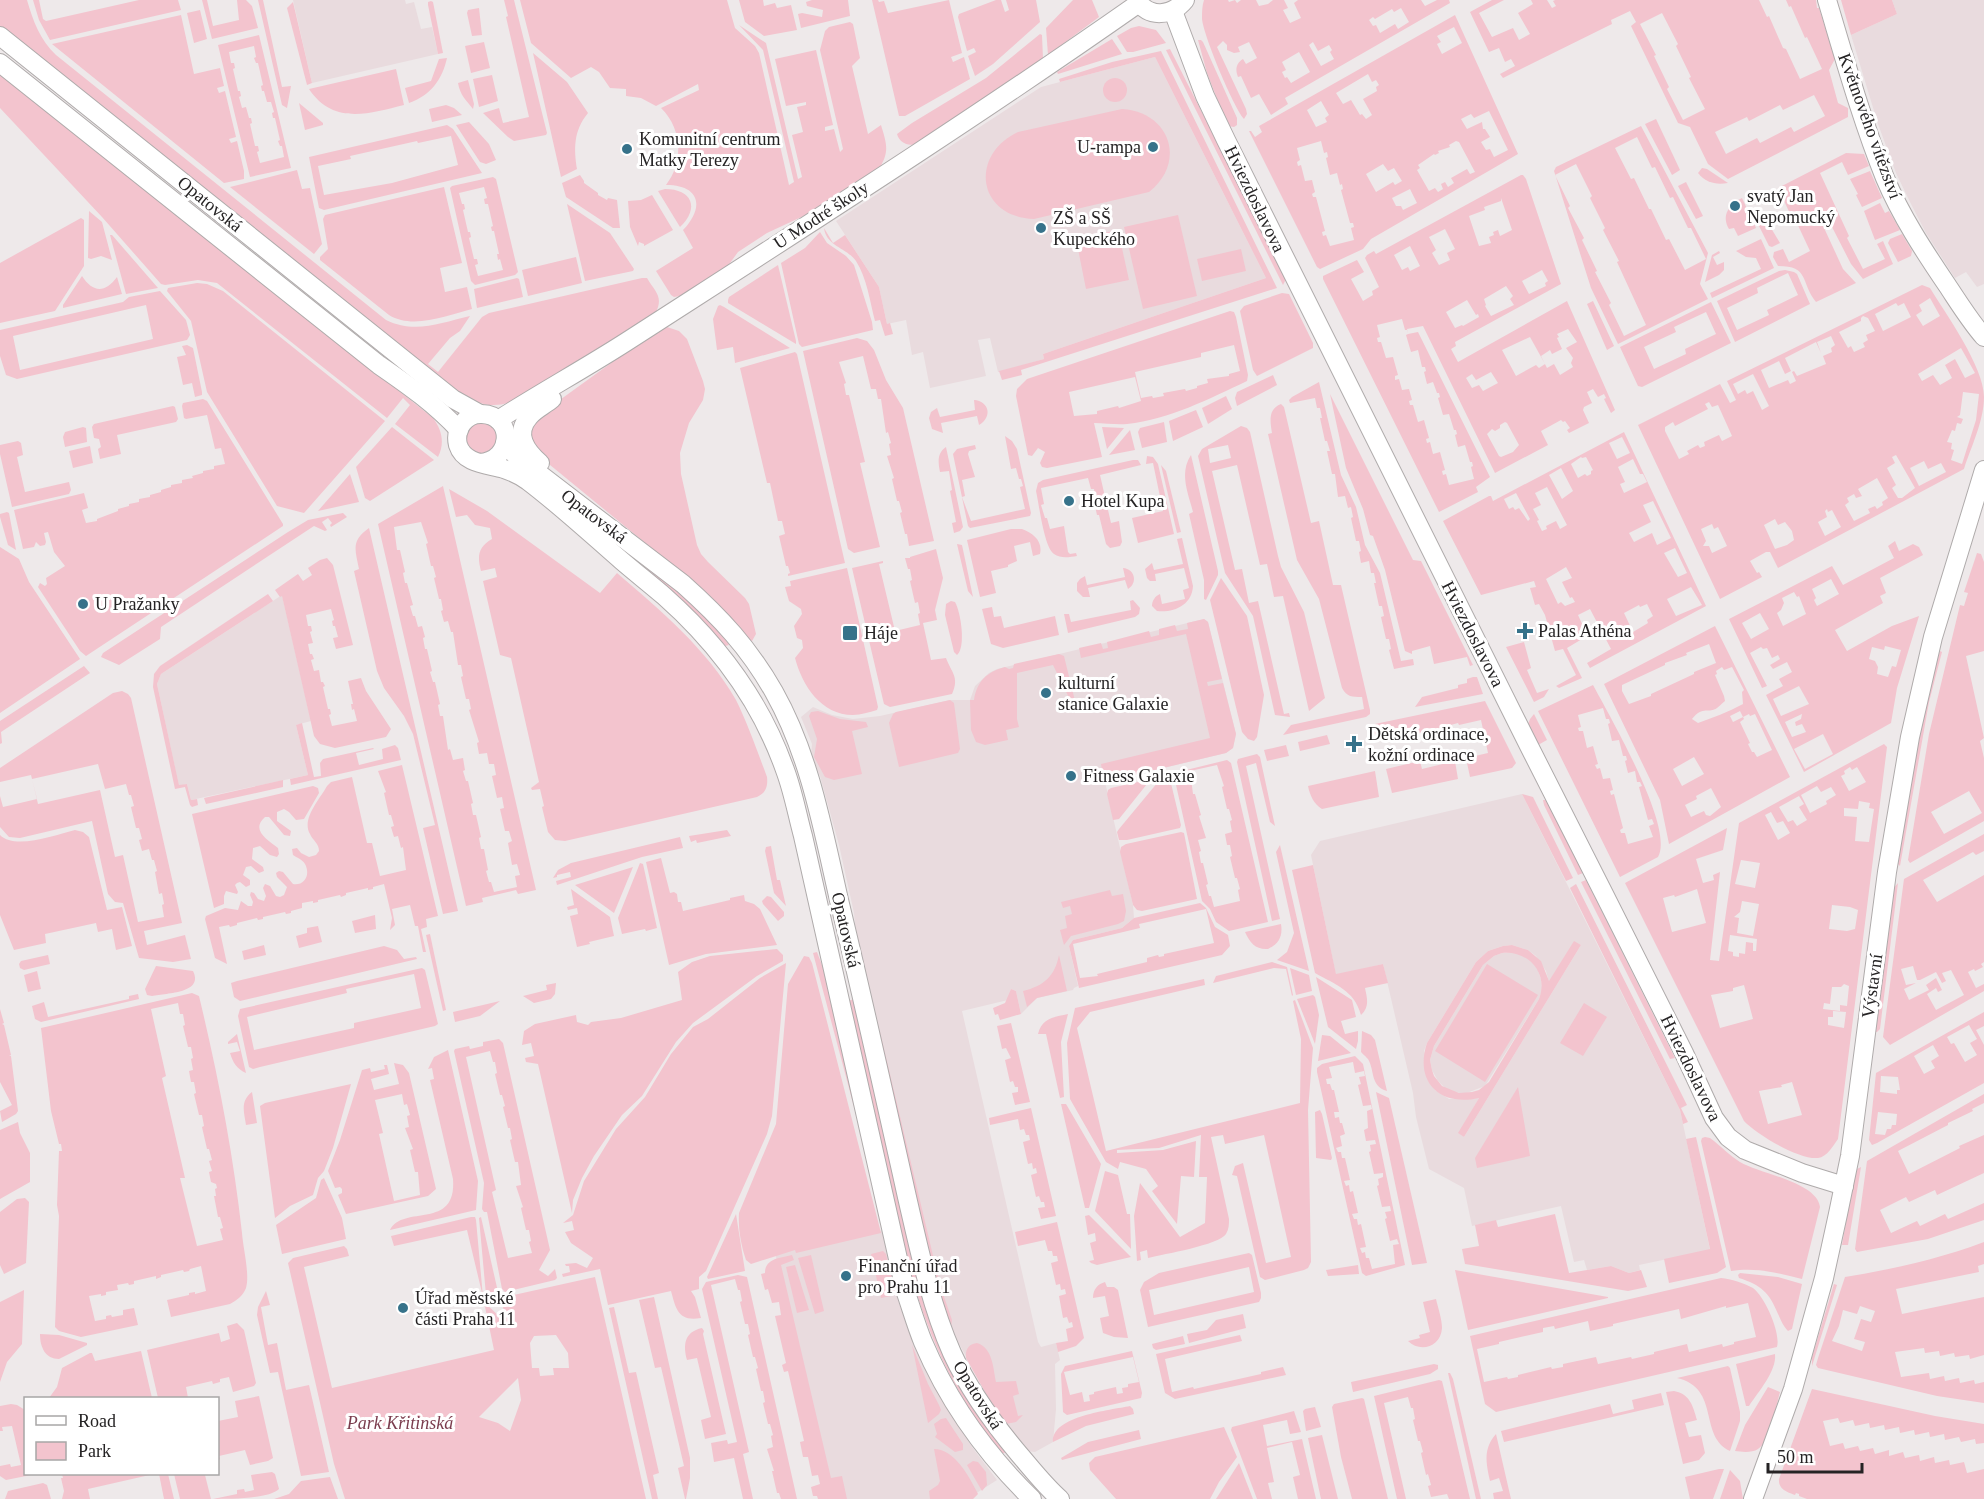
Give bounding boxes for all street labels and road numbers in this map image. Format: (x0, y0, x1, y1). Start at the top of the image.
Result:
street label: Květnového vítězství (1834, 50, 1906, 202)
street label: Hviezdoslavova (1221, 143, 1289, 256)
street label: Opatovská (174, 172, 246, 236)
street label: U Modré školy (770, 177, 872, 253)
street label: Opatovská (557, 485, 631, 547)
street label: Hviezdoslavova (1438, 578, 1508, 690)
street label: Opatovská (828, 890, 864, 970)
street label: Výstavní (1858, 952, 1886, 1020)
street label: Hviezdoslavova (1657, 1012, 1725, 1125)
street label: Opatovská (949, 1357, 1007, 1433)

